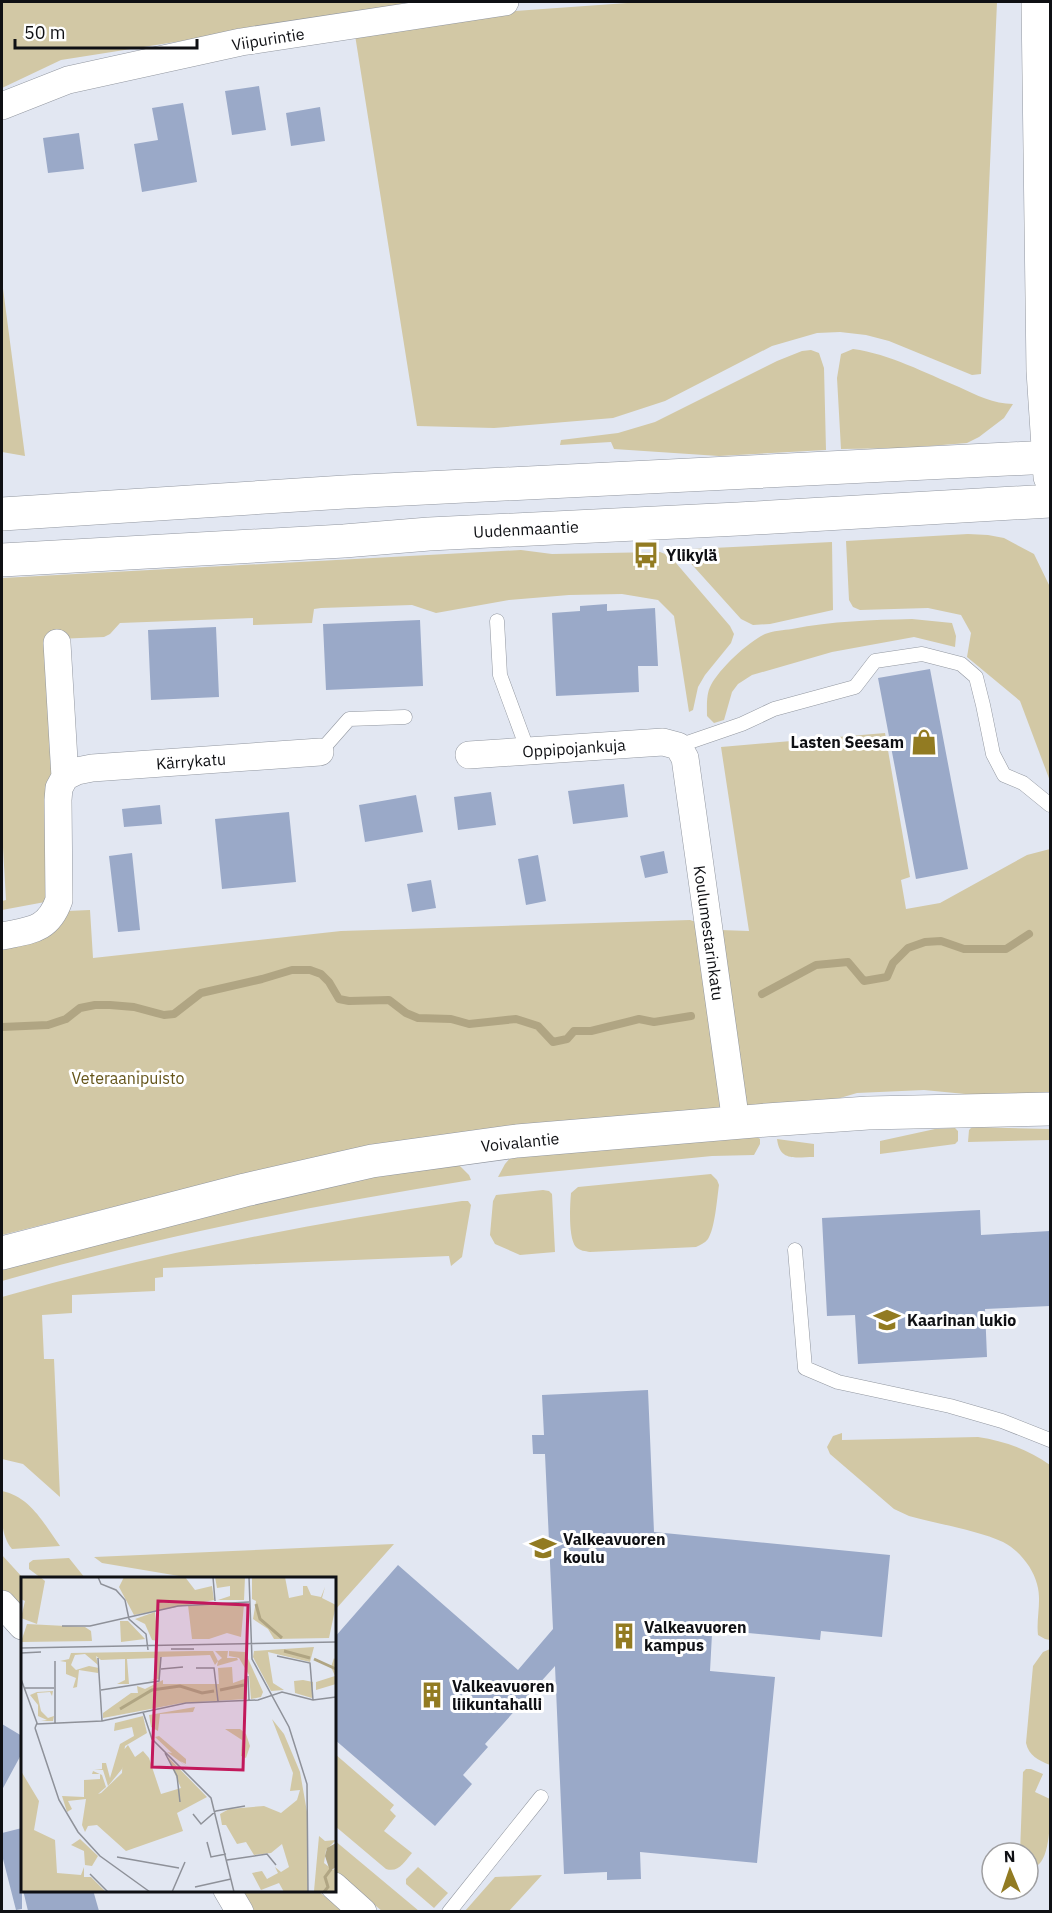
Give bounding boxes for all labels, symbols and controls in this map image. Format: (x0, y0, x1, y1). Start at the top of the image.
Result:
scale bar (15, 12, 196, 50)
text: 50 m (24, 21, 66, 44)
street label: Viipurintie (230, 23, 306, 55)
street label: Uudenmaantie (473, 516, 579, 542)
bus stop icon: Ylikylä (631, 540, 661, 570)
place label: Ylikylä (666, 545, 717, 565)
shop icon: Lasten Seesam (909, 727, 939, 757)
place label: Lasten Seesam (791, 732, 904, 752)
street label: Oppipojankuja (522, 734, 627, 762)
street label: Kärrykatu (155, 749, 227, 773)
street label: Koulumestarinkatu (690, 864, 728, 1002)
park label: Veteraanipuisto (72, 1068, 184, 1088)
street label: Voivalantie (480, 1128, 560, 1156)
school or university icon: Kaarinan lukio (872, 1305, 902, 1335)
place label: Kaarinan lukio (907, 1310, 1016, 1330)
place label: Valkeavuoren koulu (563, 1529, 666, 1567)
school or university icon: Valkeavuoren koulu (528, 1533, 558, 1563)
inset map (21, 1577, 336, 1892)
place label: Valkeavuoren kampus (644, 1617, 747, 1655)
building icon: Valkeavuoren kampus (609, 1621, 639, 1651)
place label: Valkeavuoren liikuntahalli (452, 1676, 555, 1714)
building icon: Valkeavuoren liikuntahalli (417, 1680, 447, 1710)
north arrow (980, 1841, 1040, 1901)
text: N (1003, 1846, 1016, 1866)

